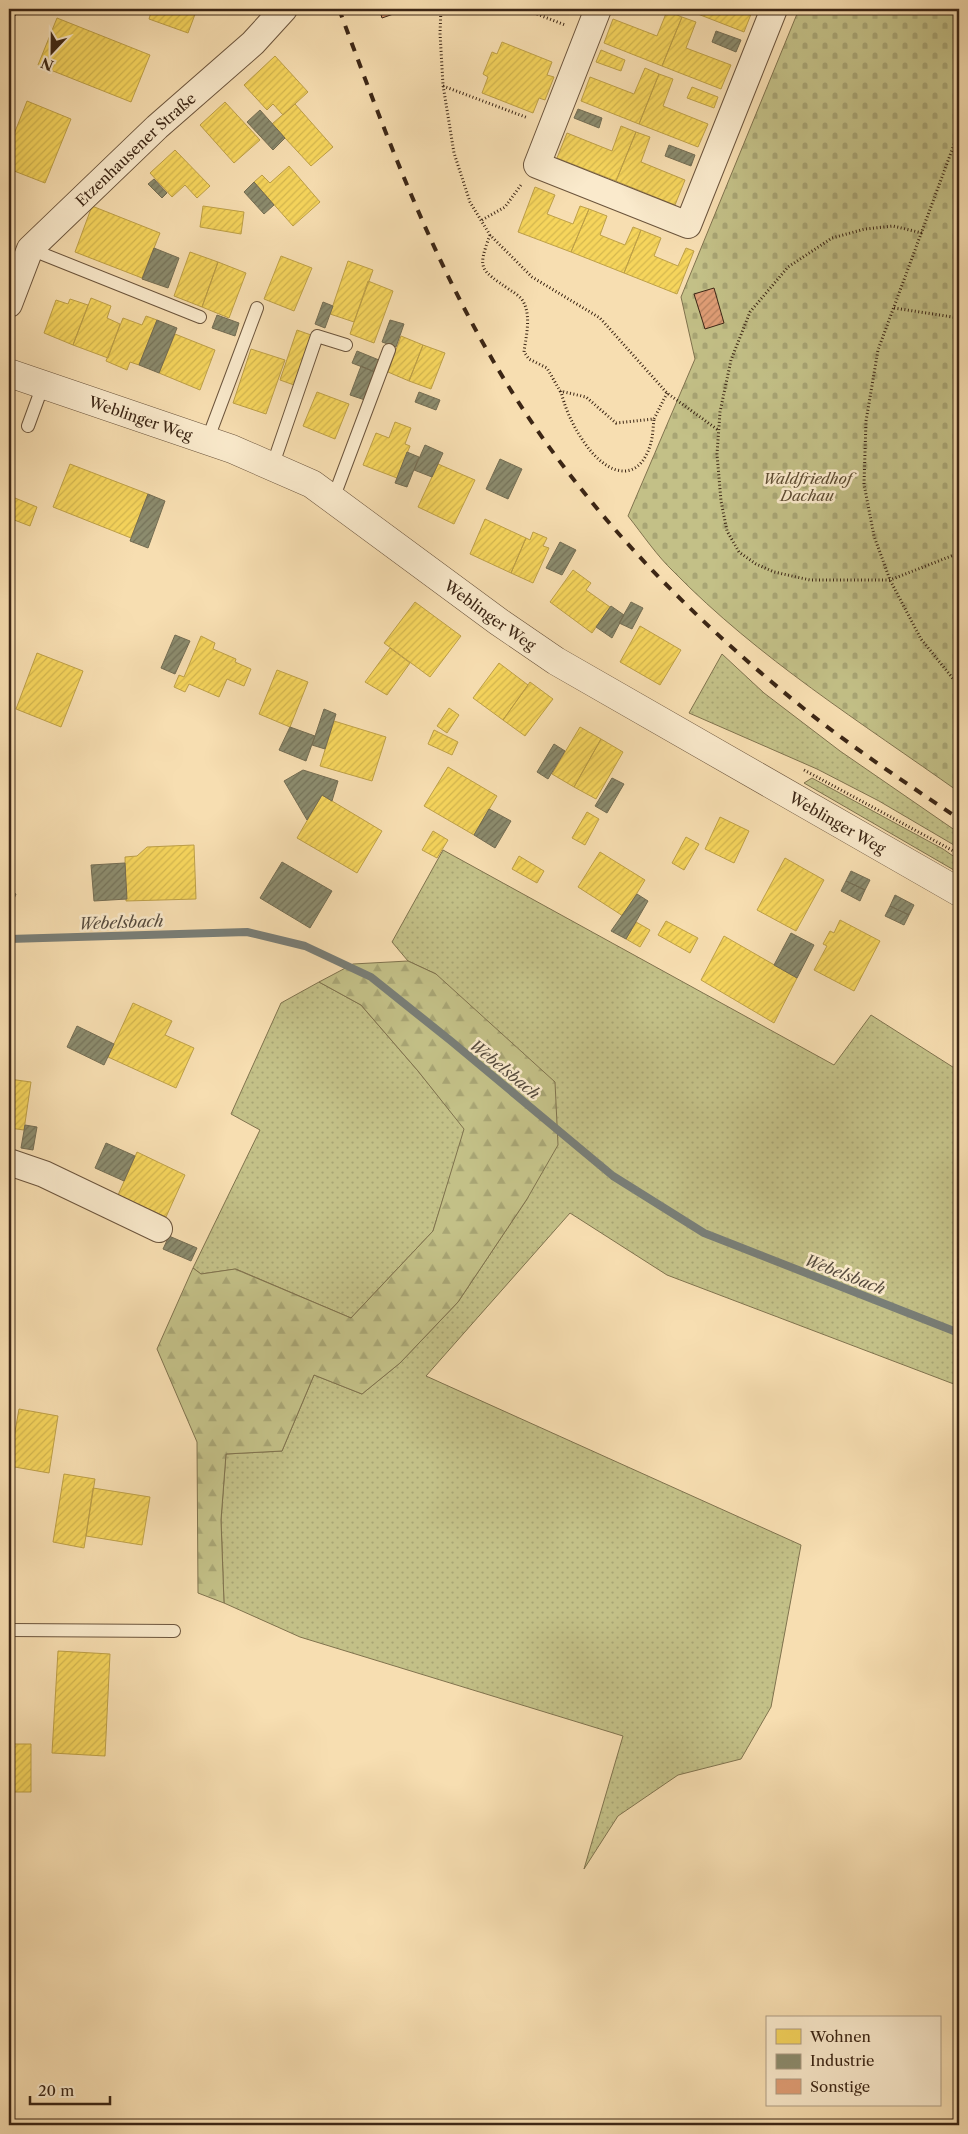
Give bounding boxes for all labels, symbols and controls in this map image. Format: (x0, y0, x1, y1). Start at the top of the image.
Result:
north arrow (28, 28, 78, 78)
text: N (38, 53, 56, 75)
street label: Etzenhausener Straße (71, 88, 199, 210)
street label: Weblinger Weg (85, 391, 195, 444)
park label: Waldfriedhof Dachau (763, 469, 857, 505)
street label: Weblinger Weg (440, 575, 540, 654)
street label: Weblinger Weg (785, 787, 889, 858)
water label: Webelsbach (78, 911, 164, 933)
water label: Webelsbach (466, 1035, 544, 1103)
water label: Webelsbach (802, 1249, 888, 1299)
legend (766, 2016, 940, 2106)
text: Wohnen (809, 2027, 872, 2046)
text: Industrie (810, 2051, 874, 2070)
scale bar (30, 2074, 110, 2106)
text: Sonstige (810, 2077, 870, 2096)
text: 20 m (38, 2081, 74, 2100)

